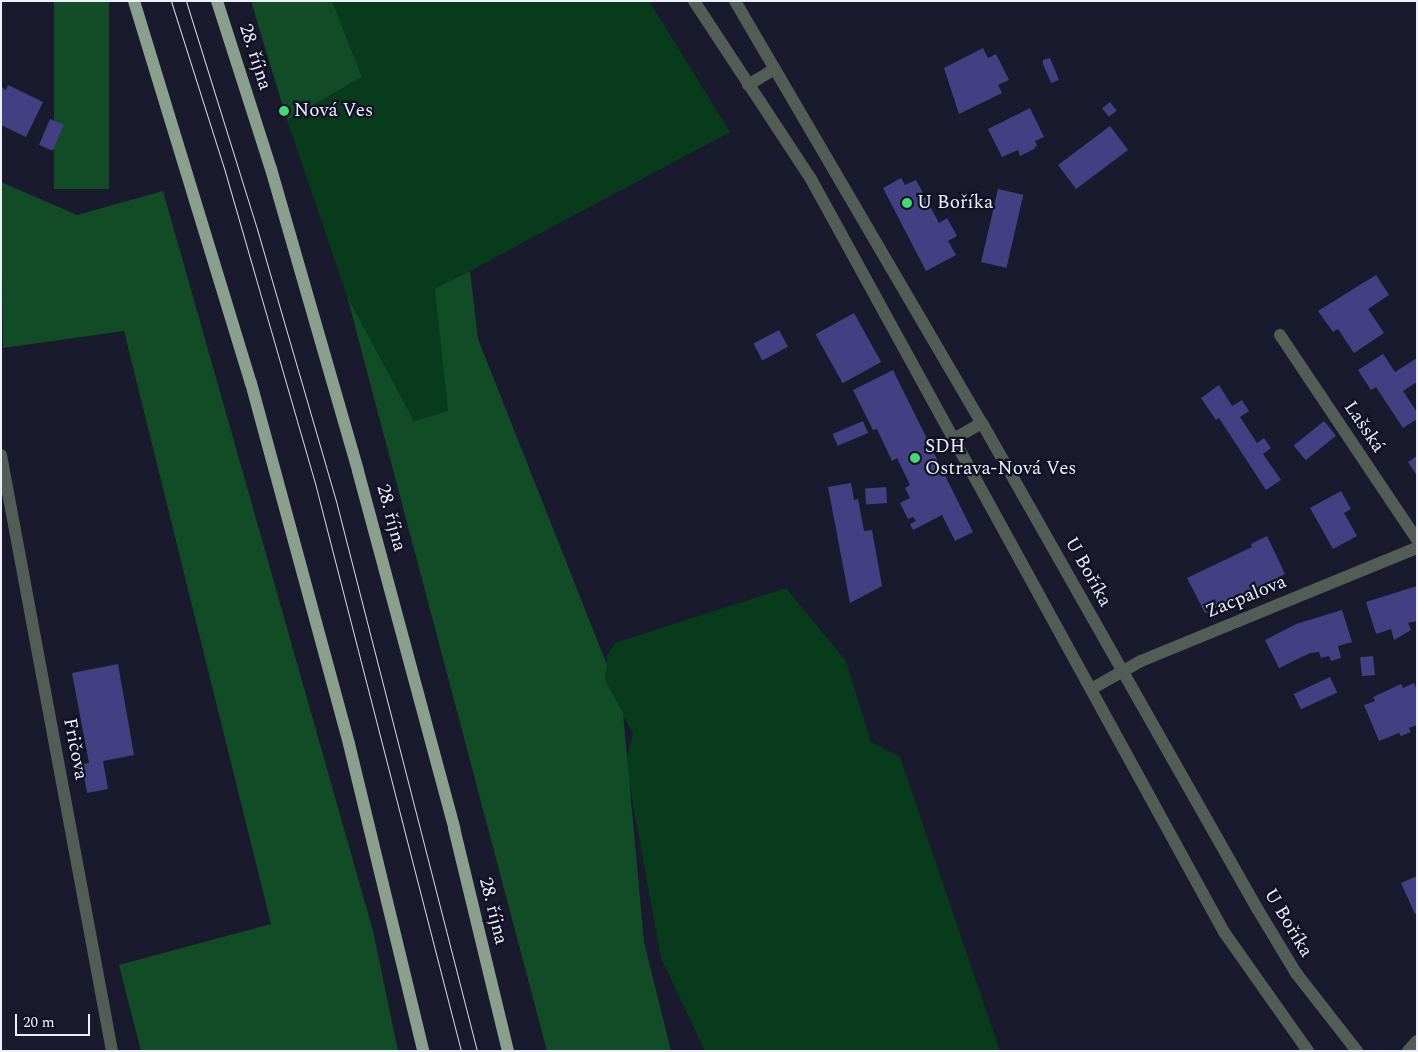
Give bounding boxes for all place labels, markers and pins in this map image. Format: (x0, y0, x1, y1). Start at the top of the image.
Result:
place label: Nová Ves (294, 100, 373, 122)
marker: Nová Ves (278, 105, 290, 117)
place label: U Boříka (917, 192, 993, 214)
marker: U Boříka (901, 197, 913, 209)
place label: SDH Ostrava-Nová Ves (925, 436, 1077, 480)
marker: SDH Ostrava-Nová Ves (909, 452, 921, 464)

